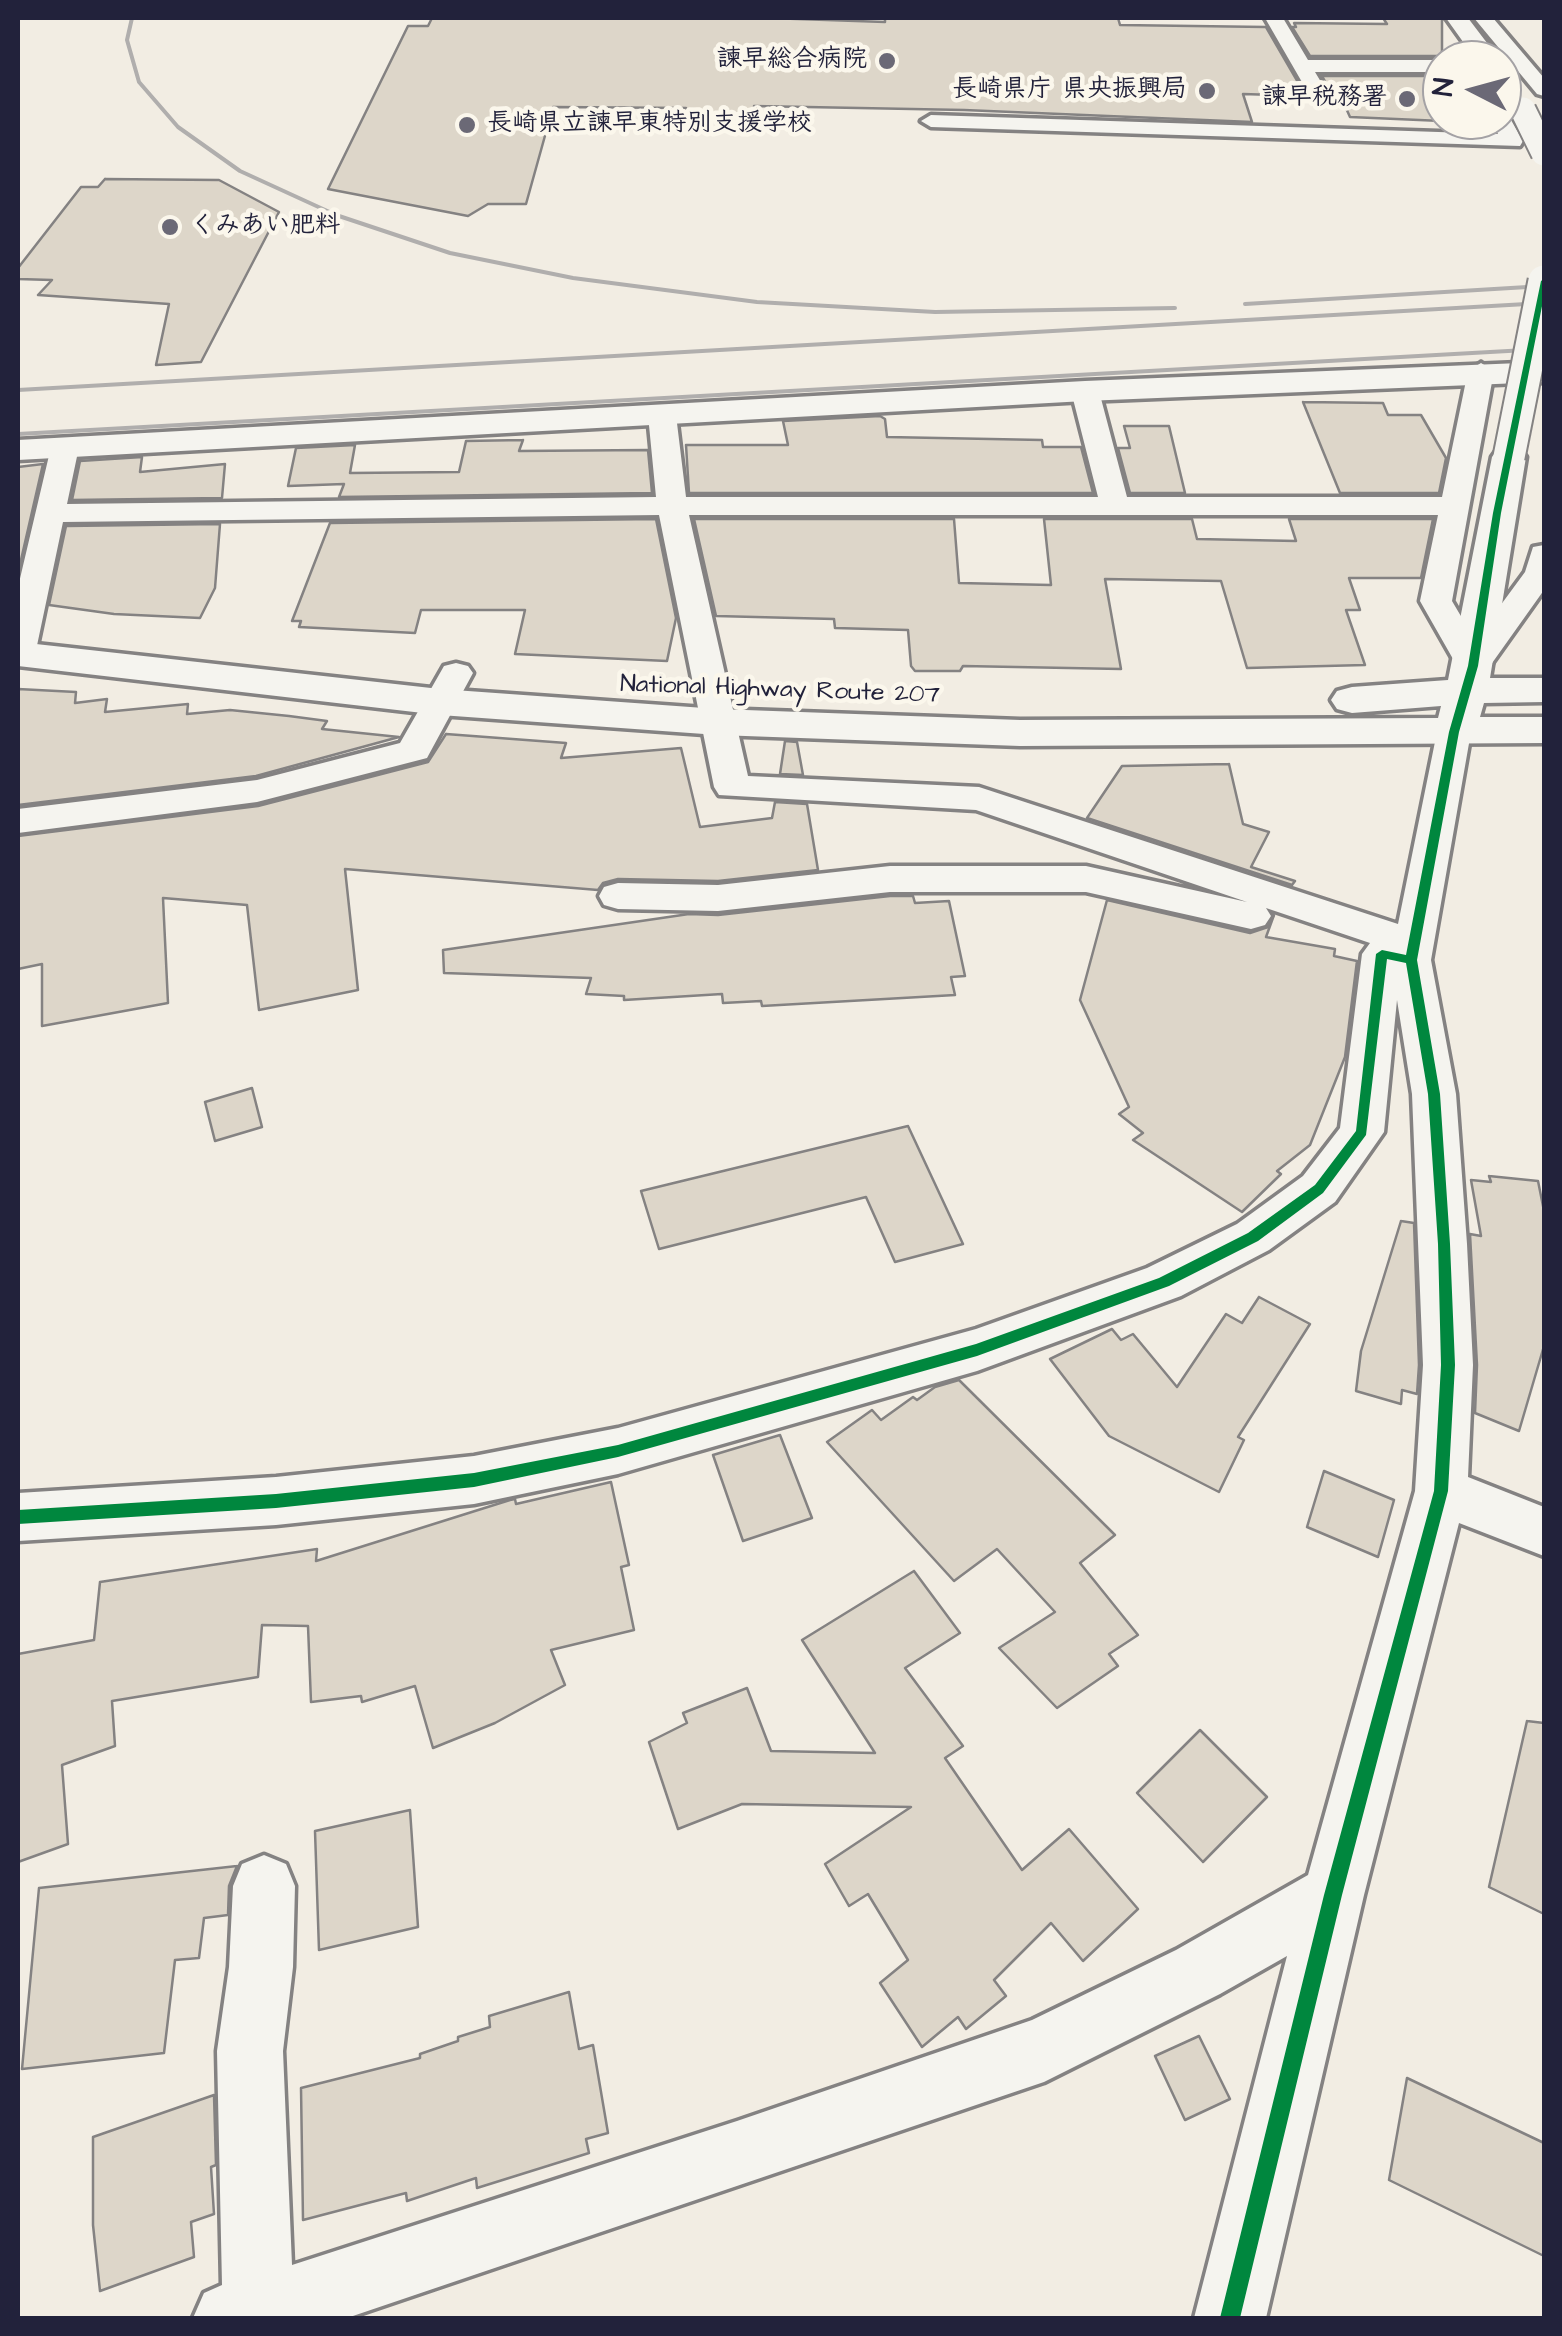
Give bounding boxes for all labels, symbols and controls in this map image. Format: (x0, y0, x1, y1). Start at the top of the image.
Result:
north arrow (1422, 40, 1522, 140)
place label: 諫早総合病院 (717, 46, 867, 76)
marker: 諫早総合病院 (876, 50, 898, 72)
place label: 長崎県庁 県央振興局 (952, 76, 1187, 106)
text: N (1423, 76, 1464, 98)
marker: 長崎県庁 県央振興局 (1196, 80, 1218, 102)
place label: 諫早税務署 (1262, 84, 1387, 114)
marker: 諫早税務署 (1396, 88, 1418, 110)
place label: 長崎県立諫早東特別支援学校 (487, 110, 812, 140)
marker: 長崎県立諫早東特別支援学校 (456, 114, 478, 136)
place label: くみあい肥料 (190, 212, 340, 242)
marker: くみあい肥料 (159, 216, 181, 238)
street label: National Highway Route 207 (620, 670, 940, 712)

